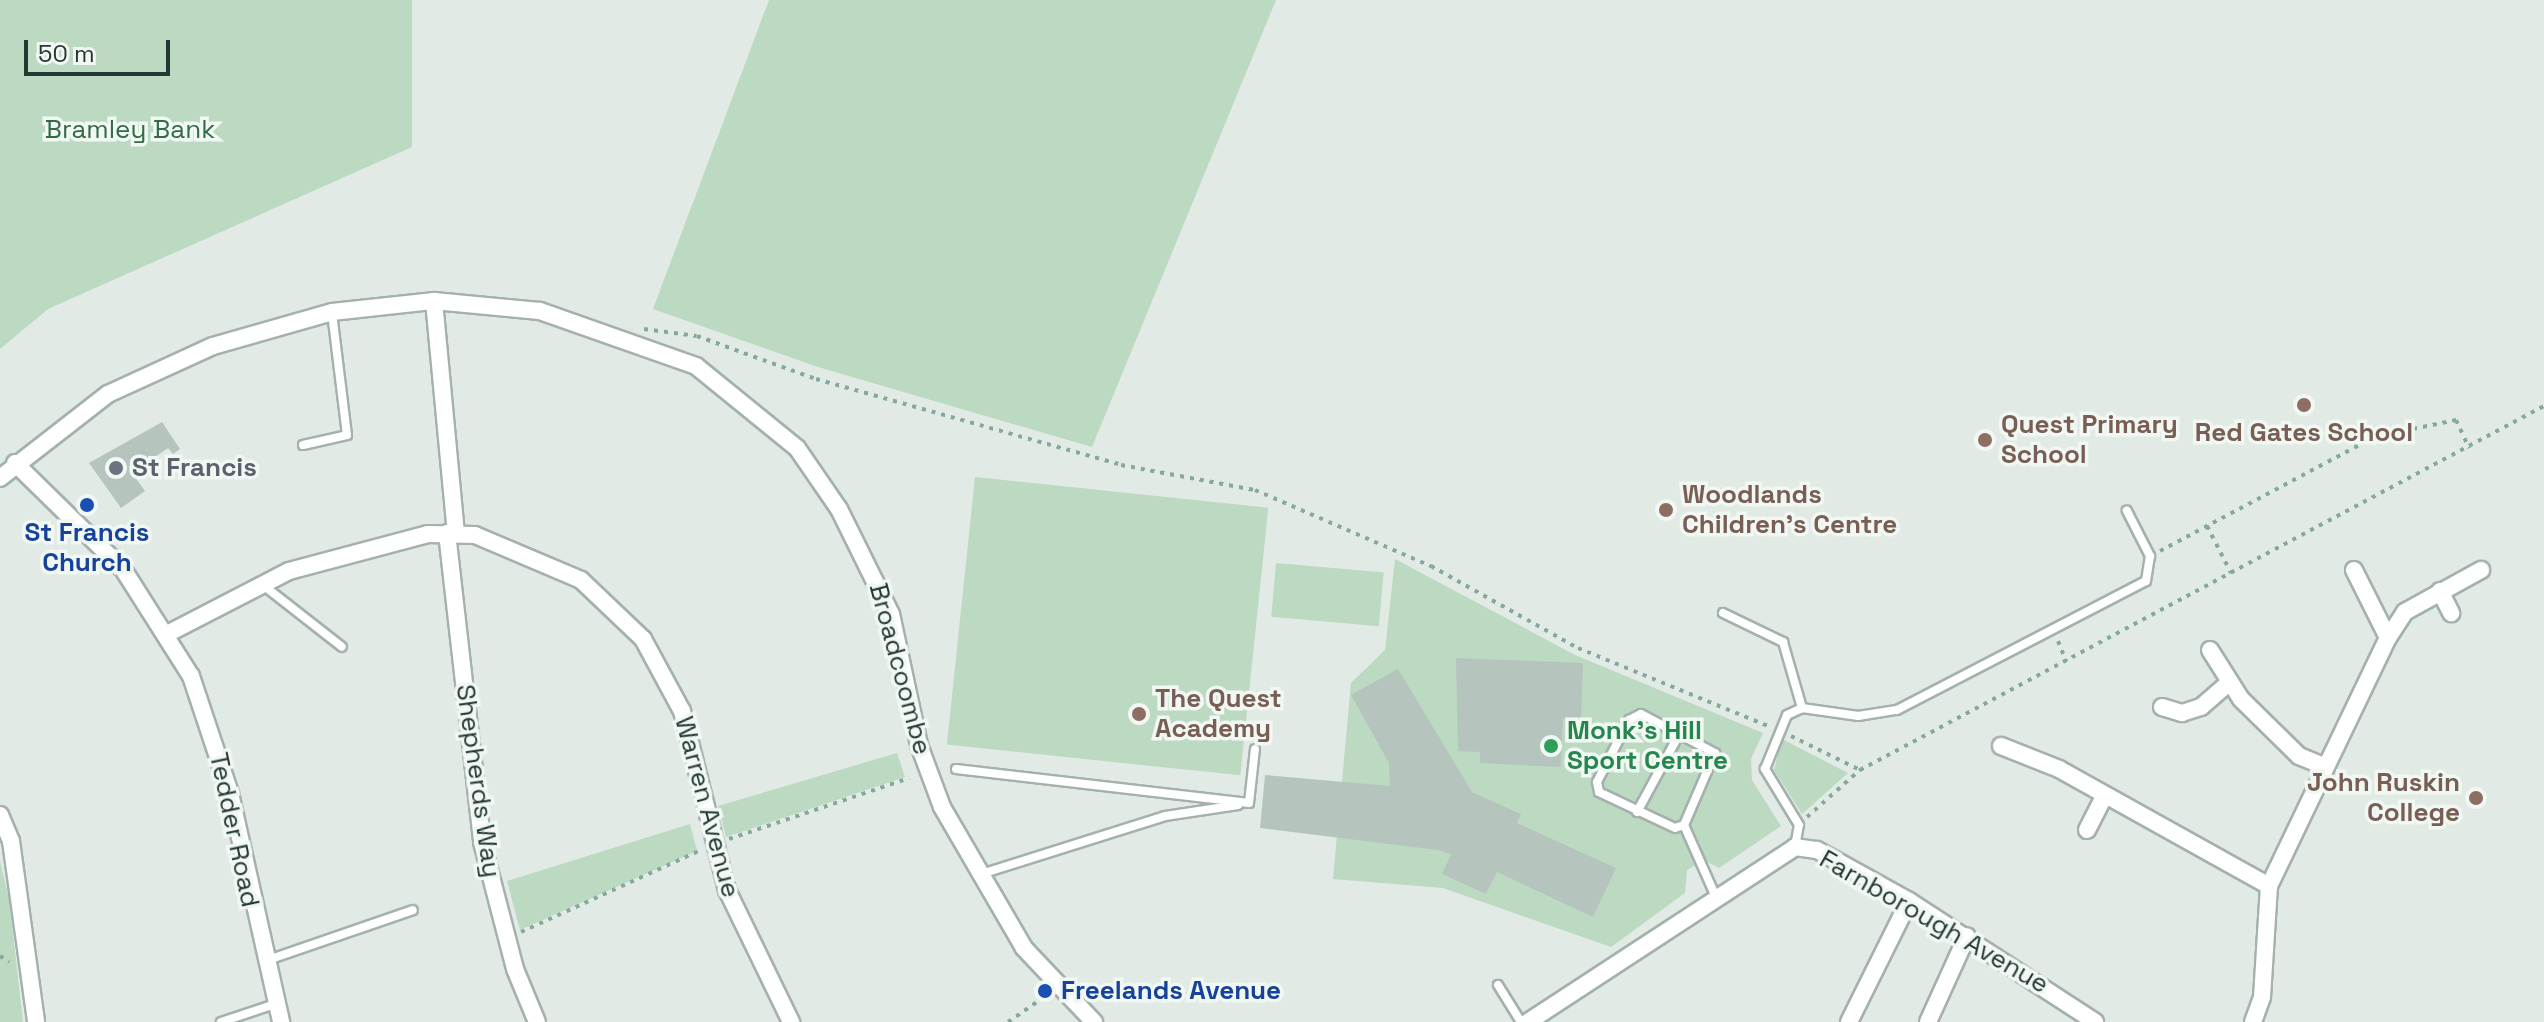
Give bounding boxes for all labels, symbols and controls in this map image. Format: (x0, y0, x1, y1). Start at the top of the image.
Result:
scale bar (28, 24, 174, 74)
text: 50 m (38, 38, 95, 69)
park label: Bramley Bank (45, 114, 215, 146)
marker: Red Gates School (2295, 396, 2313, 414)
place label: Quest Primary School (2001, 409, 2178, 470)
place label: Red Gates School (2195, 417, 2413, 449)
marker: Quest Primary School (1976, 431, 1994, 449)
place label: St Francis (132, 452, 257, 484)
marker: St Francis (107, 459, 125, 477)
place label: Woodlands Children's Centre (1682, 479, 1897, 540)
marker: St Francis Church (78, 496, 96, 514)
marker: Woodlands Children's Centre (1657, 501, 1675, 519)
place label: St Francis Church (25, 517, 149, 578)
street label: Broadcoombe (862, 580, 938, 758)
street label: Shepherds Way (449, 682, 507, 880)
place label: The Quest Academy (1155, 683, 1282, 744)
marker: The Quest Academy (1130, 705, 1148, 723)
street label: Warren Avenue (668, 713, 746, 901)
place label: Monk's Hill Sport Centre (1567, 715, 1728, 776)
marker: Monk's Hill Sport Centre (1542, 737, 1560, 755)
street label: Tedder Road (202, 750, 266, 910)
place label: John Ruskin College (2307, 767, 2460, 828)
marker: John Ruskin College (2467, 789, 2485, 807)
street label: Farnborough Avenue (1814, 844, 2054, 1000)
place label: Freelands Avenue (1061, 975, 1281, 1007)
marker: Freelands Avenue (1036, 982, 1054, 1000)

